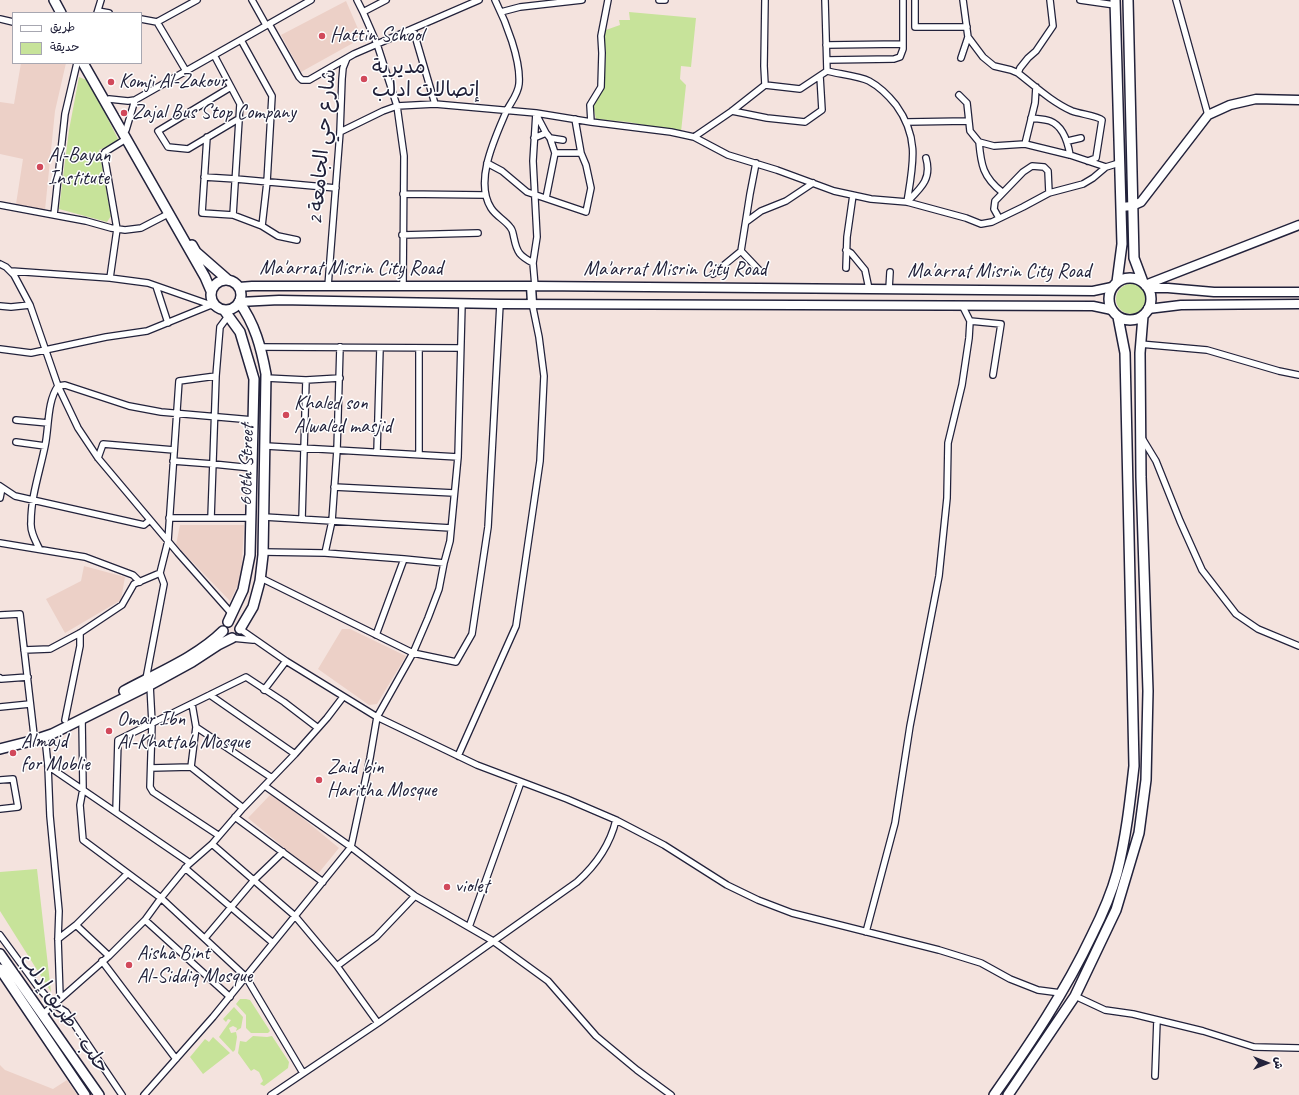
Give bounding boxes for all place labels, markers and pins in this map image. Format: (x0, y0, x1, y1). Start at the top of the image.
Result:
place label: Hattin School (330, 24, 424, 48)
marker: Hattin School (317, 31, 327, 41)
place label: مديرية إتصالات ادلب (372, 56, 479, 103)
place label: Komji Al-Zakour (119, 70, 227, 94)
marker: مديرية إتصالات ادلب (359, 74, 369, 84)
marker: Komji Al-Zakour (106, 77, 116, 87)
place label: Zajal Bus Stop Company (132, 101, 296, 125)
marker: Zajal Bus Stop Company (119, 108, 129, 118)
place label: Al-Bayan Institute (48, 144, 111, 191)
marker: Al-Bayan Institute (35, 162, 45, 172)
place label: Khaled son Alwaled masjid (294, 392, 392, 439)
marker: Khaled son Alwaled masjid (281, 410, 291, 420)
place label: Omar Ibn Al-Khattab Mosque (117, 708, 250, 755)
marker: Omar Ibn Al-Khattab Mosque (104, 726, 114, 736)
place label: Almajd for Moblie (21, 730, 90, 777)
marker: Almajd for Moblie (8, 748, 18, 758)
place label: Zaid bin Haritha Mosque (327, 756, 436, 803)
marker: Zaid bin Haritha Mosque (314, 775, 324, 785)
place label: violet (455, 875, 489, 899)
marker: violet (442, 882, 452, 892)
place label: Aisha Bint Al-Siddiq Mosque (137, 942, 252, 989)
marker: Aisha Bint Al-Siddiq Mosque (124, 960, 134, 970)

